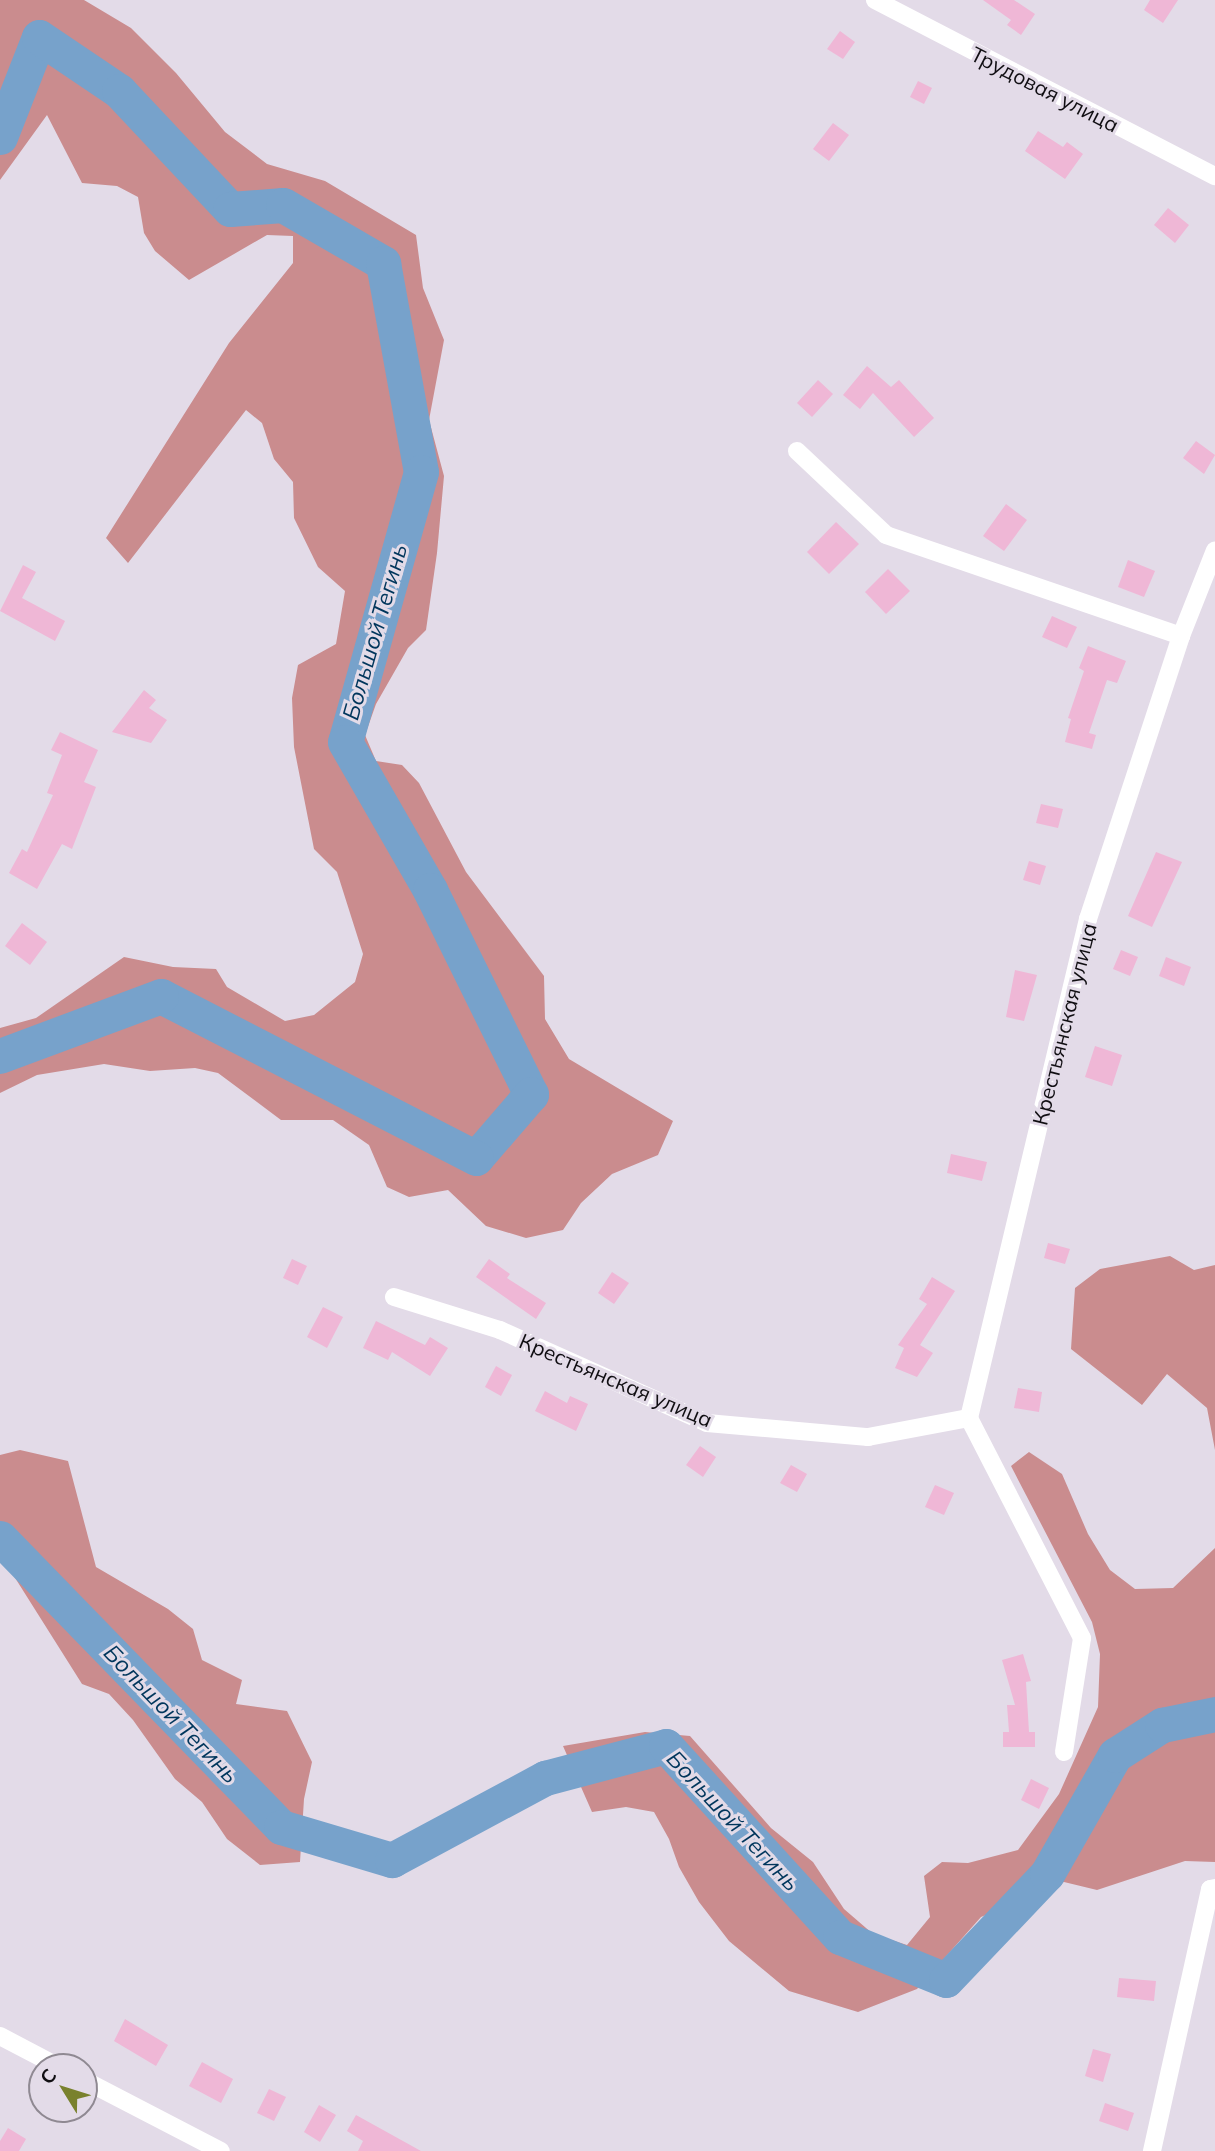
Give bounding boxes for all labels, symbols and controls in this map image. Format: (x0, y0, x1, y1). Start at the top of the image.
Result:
street label: Трудовая улица (967, 41, 1123, 137)
water label: Большой Тегинь (337, 541, 413, 723)
street label: Крестьянская улица (1027, 920, 1101, 1128)
street label: Крестьянская улица (516, 1328, 716, 1432)
water label: Большой Тегинь (98, 1639, 244, 1789)
water label: Большой Тегинь (661, 1745, 805, 1897)
north arrow (28, 2053, 98, 2123)
text: С (35, 2064, 61, 2089)

